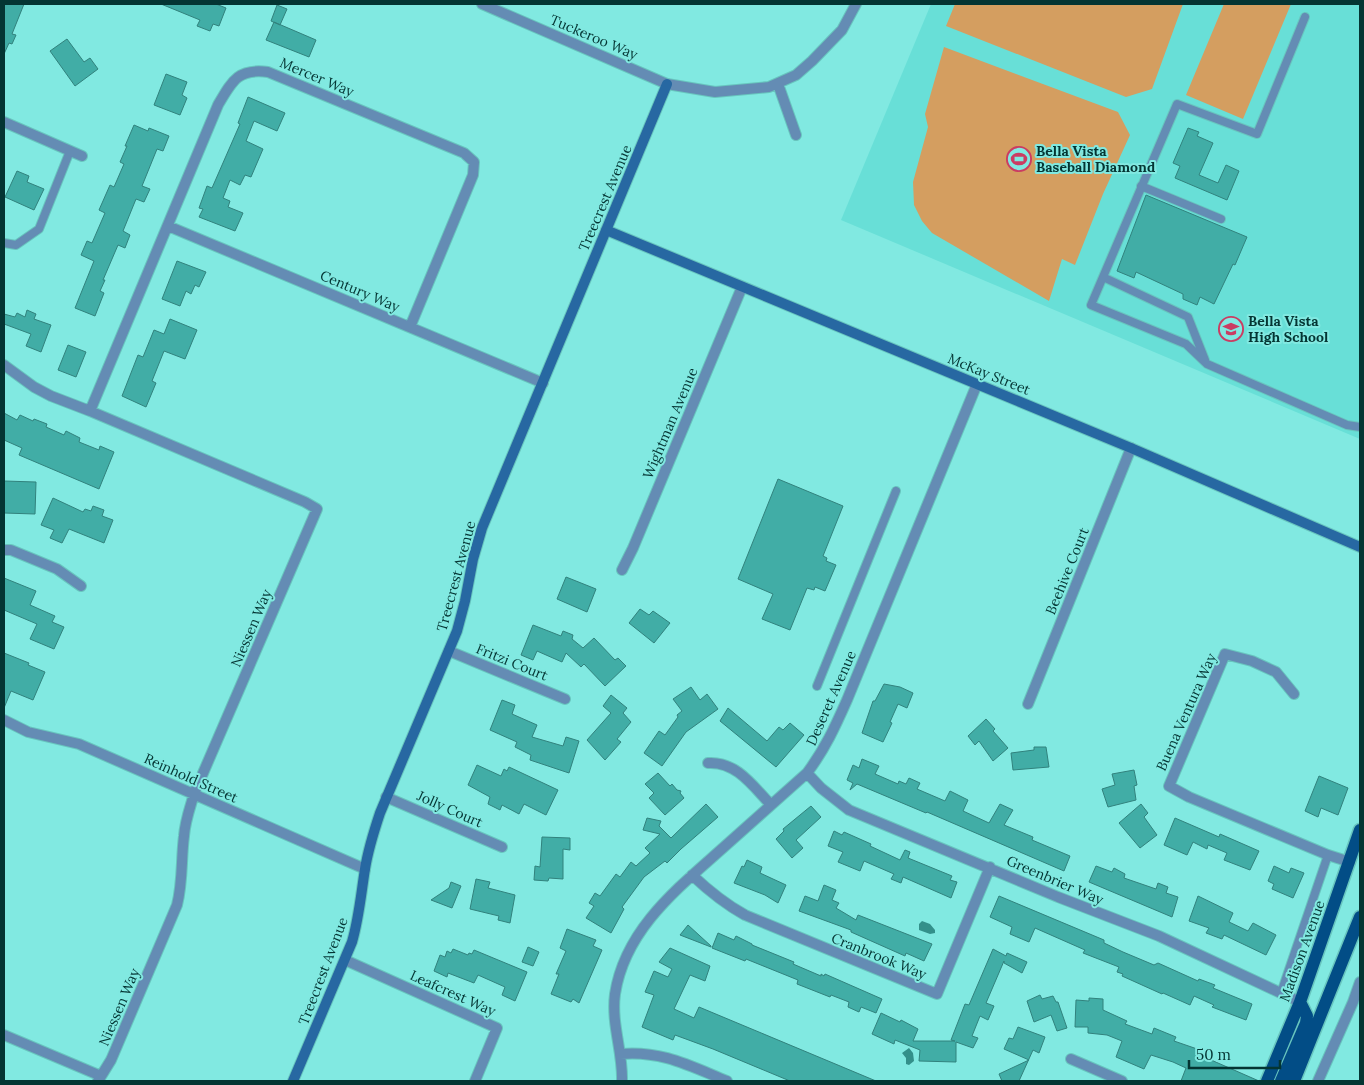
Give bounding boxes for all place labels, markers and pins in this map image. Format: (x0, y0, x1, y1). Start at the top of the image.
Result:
place label: Bella Vista Baseball Diamond (1036, 142, 1155, 176)
sports icon: Bella Vista Baseball Diamond (1006, 146, 1032, 172)
place label: Bella Vista High School (1248, 312, 1329, 346)
school or university icon: Bella Vista High School (1218, 316, 1244, 342)

